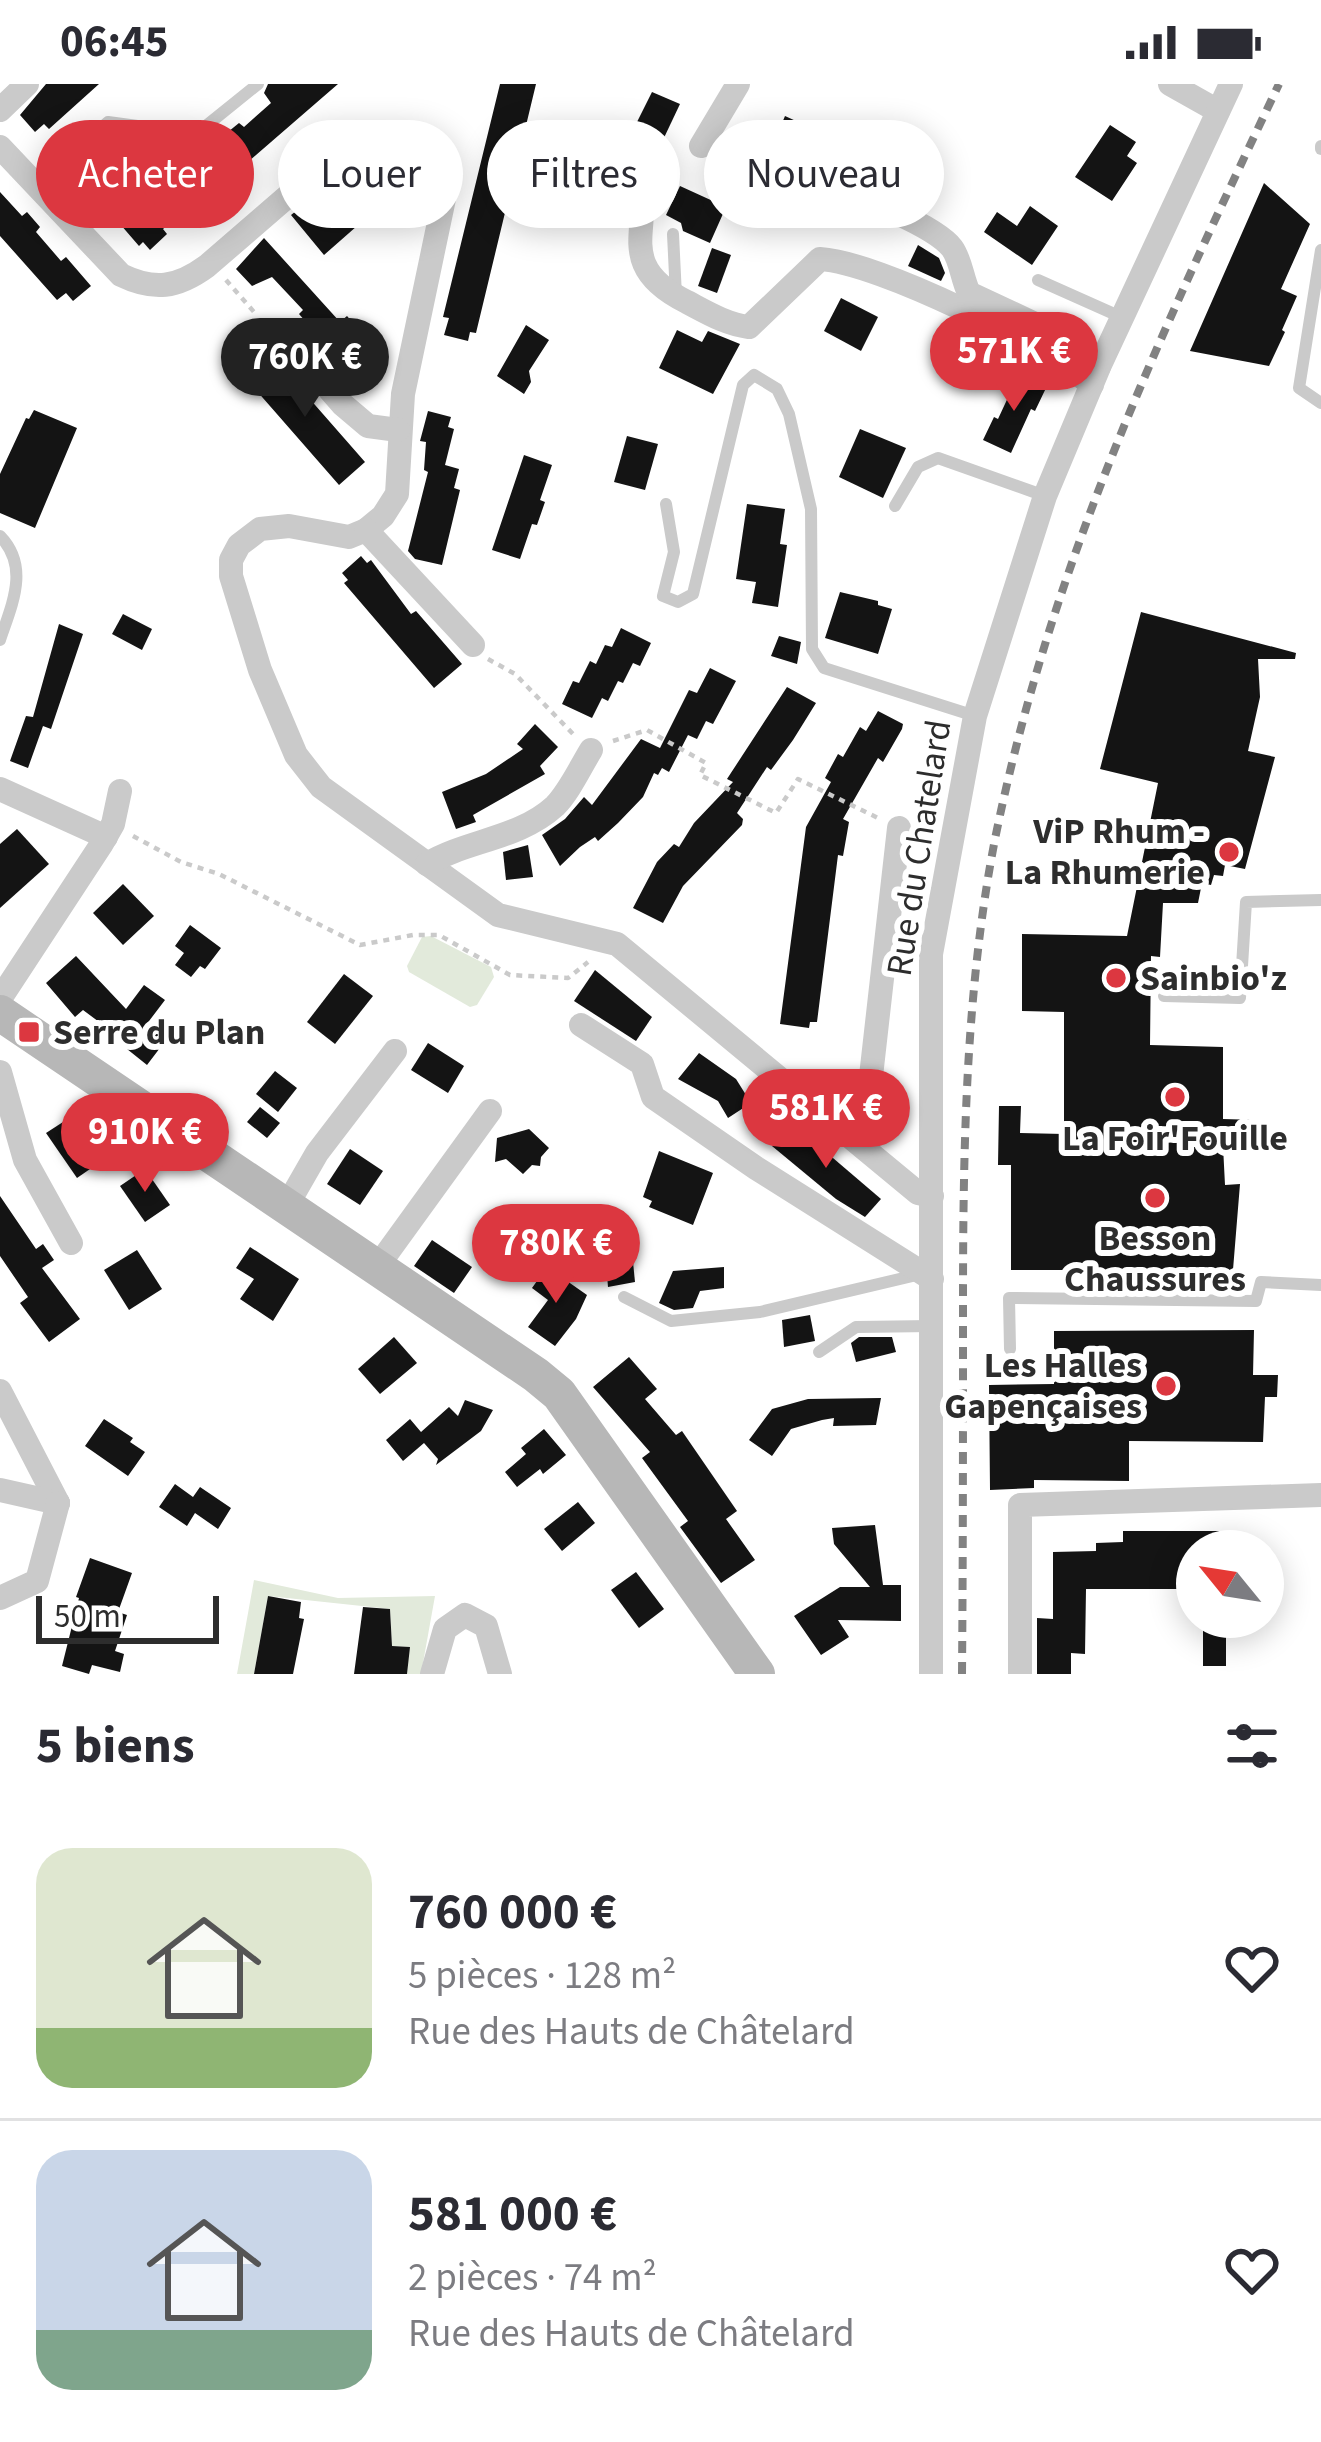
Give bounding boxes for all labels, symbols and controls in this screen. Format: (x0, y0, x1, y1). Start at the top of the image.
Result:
text: 06:45 (60, 10, 169, 74)
chip: Acheter (36, 120, 254, 228)
chip: Louer (278, 120, 463, 228)
chip: Filtres (487, 120, 680, 228)
chip: Nouveau (704, 120, 944, 228)
pin: 571K € (916, 312, 1112, 414)
pin: 760K € (207, 318, 403, 420)
text: 571K € (957, 323, 1071, 379)
text: 760K € (248, 329, 362, 385)
street label: Rue du Chatelard (874, 716, 964, 980)
place label: ViP Rhum - La Rhumerie (1005, 806, 1205, 898)
marker: ViP Rhum - La Rhumerie (1216, 839, 1242, 865)
place label: Sainbio'z (1140, 953, 1287, 1004)
marker: Sainbio'z (1103, 965, 1129, 991)
place label: Serre du Plan (53, 1007, 265, 1058)
marker: Serre du Plan (16, 1019, 42, 1045)
pin: 581K € (728, 1069, 924, 1171)
text: 581K € (769, 1080, 883, 1136)
marker: La Foir'Fouille (1162, 1084, 1188, 1110)
pin: 910K € (47, 1093, 243, 1195)
text: 910K € (88, 1104, 202, 1160)
place label: La Foir'Fouille (1062, 1113, 1288, 1164)
marker: Besson Chaussures (1142, 1185, 1168, 1211)
pin: 780K € (458, 1204, 654, 1306)
place label: Besson Chaussures (1064, 1213, 1246, 1305)
text: 780K € (499, 1215, 613, 1271)
place label: Les Halles Gapençaises (944, 1340, 1142, 1432)
marker: Les Halles Gapençaises (1153, 1373, 1179, 1399)
north arrow (1176, 1530, 1284, 1638)
map controls (1176, 1530, 1284, 1638)
scale bar (36, 1590, 219, 1643)
text: 50 m (54, 1593, 121, 1640)
text: 5 biens (36, 1710, 195, 1782)
icon: filters (1219, 1713, 1285, 1779)
text: 760 000 € (408, 1876, 617, 1948)
icon: home (132, 1896, 276, 2040)
icon: heart (1219, 1935, 1285, 2001)
text: 5 pièces · 128 m² (408, 1948, 676, 2004)
text: Rue des Hauts de Châtelard (408, 2004, 855, 2060)
text: 581 000 € (408, 2178, 617, 2250)
icon: home (132, 2198, 276, 2342)
icon: heart (1219, 2237, 1285, 2303)
text: 2 pièces · 74 m² (408, 2250, 657, 2306)
text: Rue des Hauts de Châtelard (408, 2306, 855, 2362)

